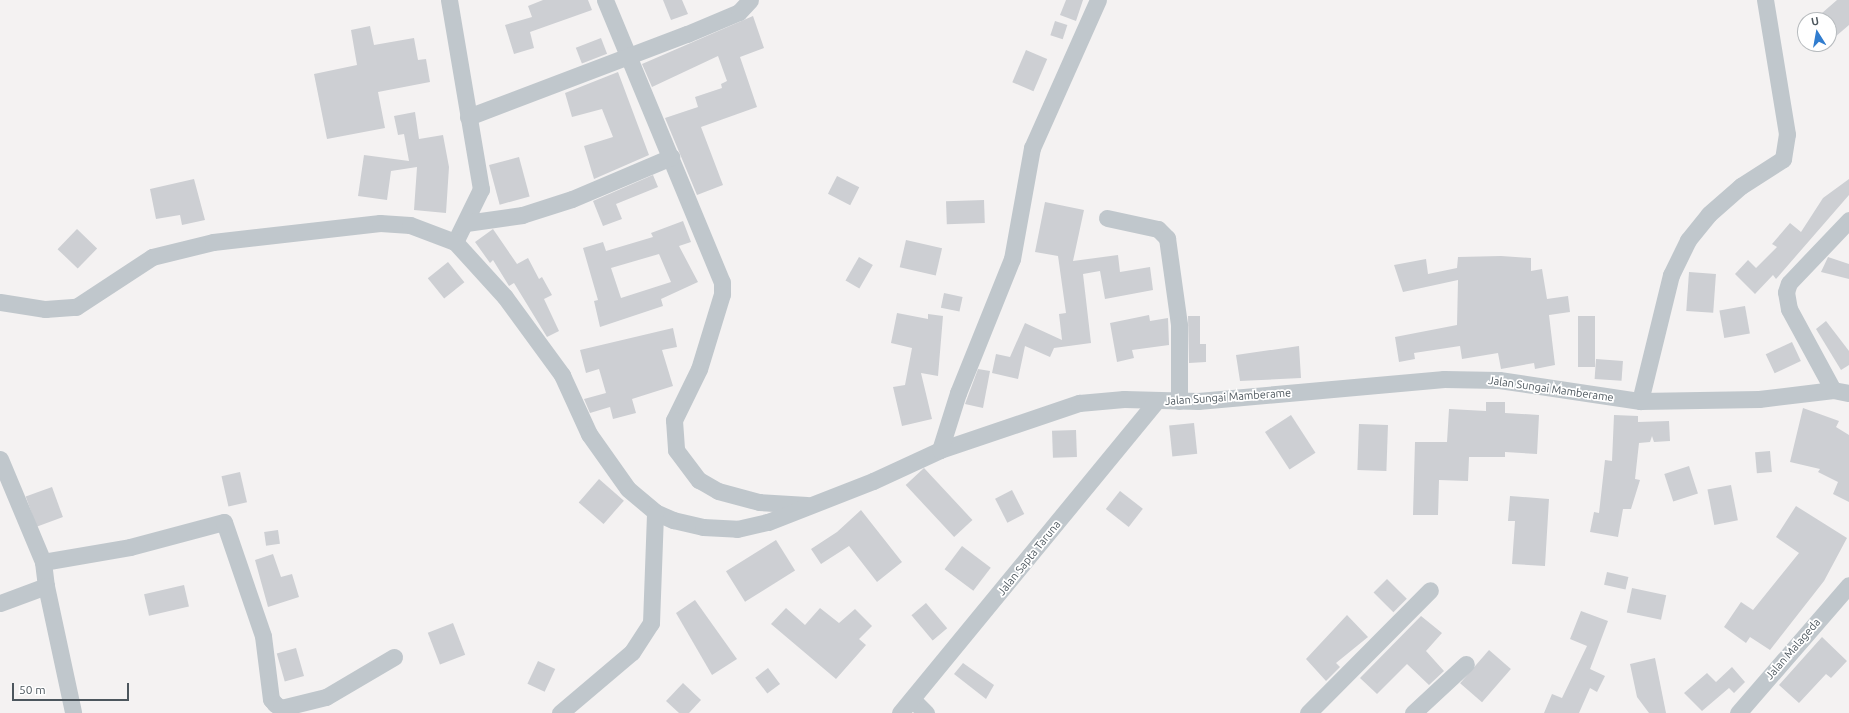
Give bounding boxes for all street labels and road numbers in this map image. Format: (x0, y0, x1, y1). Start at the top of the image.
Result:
street label: Jalan Sungai Mamberame (1487, 374, 1615, 404)
street label: Jalan Sungai Mamberame (1164, 386, 1292, 408)
street label: Jalan Sapta Taruna (995, 518, 1063, 598)
street label: Jalan Malageda (1763, 616, 1823, 682)

